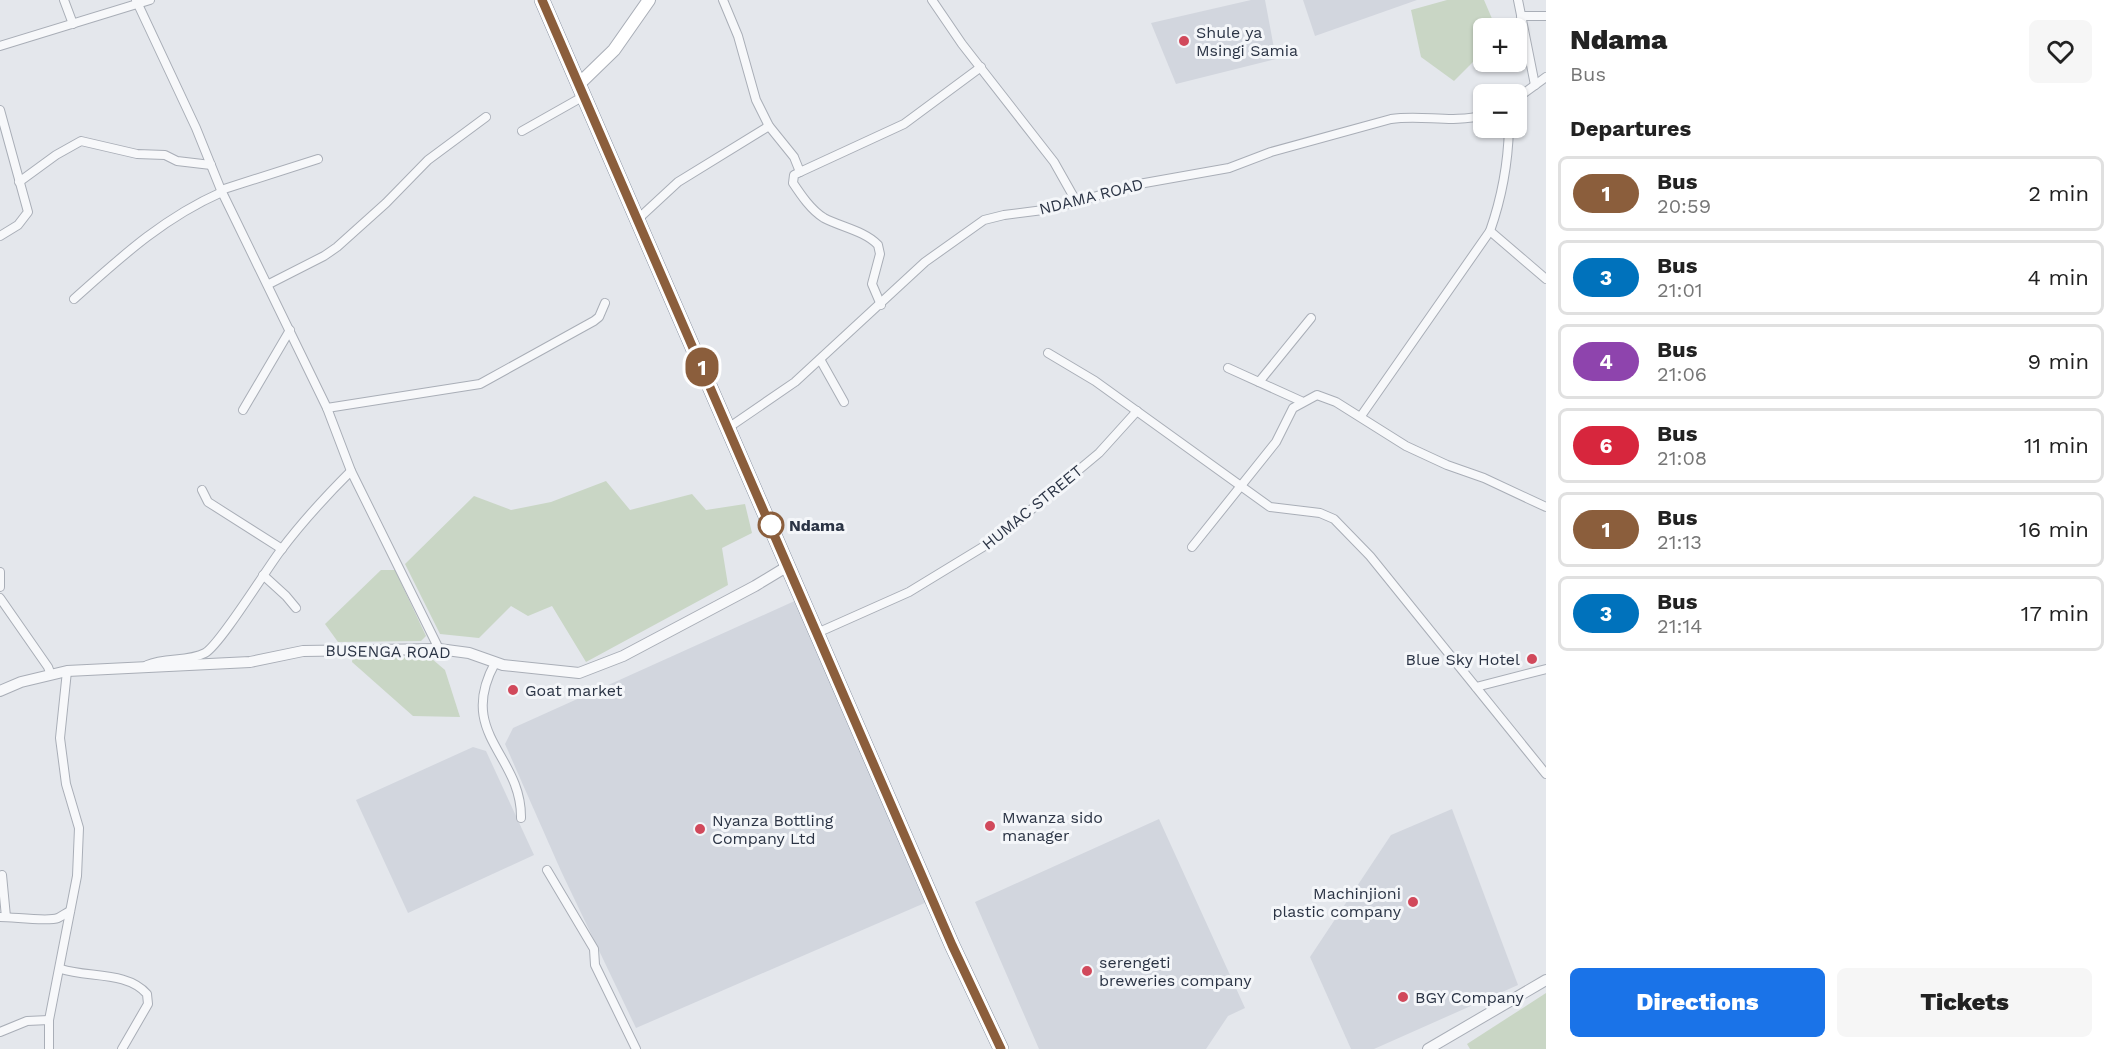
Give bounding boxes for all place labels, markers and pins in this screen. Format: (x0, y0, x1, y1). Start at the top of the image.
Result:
place label: Shule ya Msingi Samia (1196, 23, 1298, 60)
marker: Shule ya Msingi Samia (1177, 34, 1191, 48)
marker: Ndama (758, 512, 784, 538)
place label: Ndama (789, 516, 845, 535)
place label: Blue Sky Hotel (1406, 650, 1520, 669)
marker: Blue Sky Hotel (1525, 652, 1539, 666)
place label: Goat market (525, 681, 623, 700)
marker: Goat market (506, 683, 520, 697)
place label: Mwanza sido manager (1002, 808, 1103, 845)
place label: Nyanza Bottling Company Ltd (712, 811, 834, 848)
marker: Mwanza sido manager (983, 819, 997, 833)
marker: Nyanza Bottling Company Ltd (693, 822, 707, 836)
place label: Machinjioni plastic company (1272, 884, 1402, 921)
marker: Machinjioni plastic company (1406, 895, 1420, 909)
place label: serengeti breweries company (1099, 953, 1252, 990)
marker: serengeti breweries company (1080, 964, 1094, 978)
place label: BGY Company (1415, 988, 1524, 1007)
marker: BGY Company (1396, 990, 1410, 1004)

